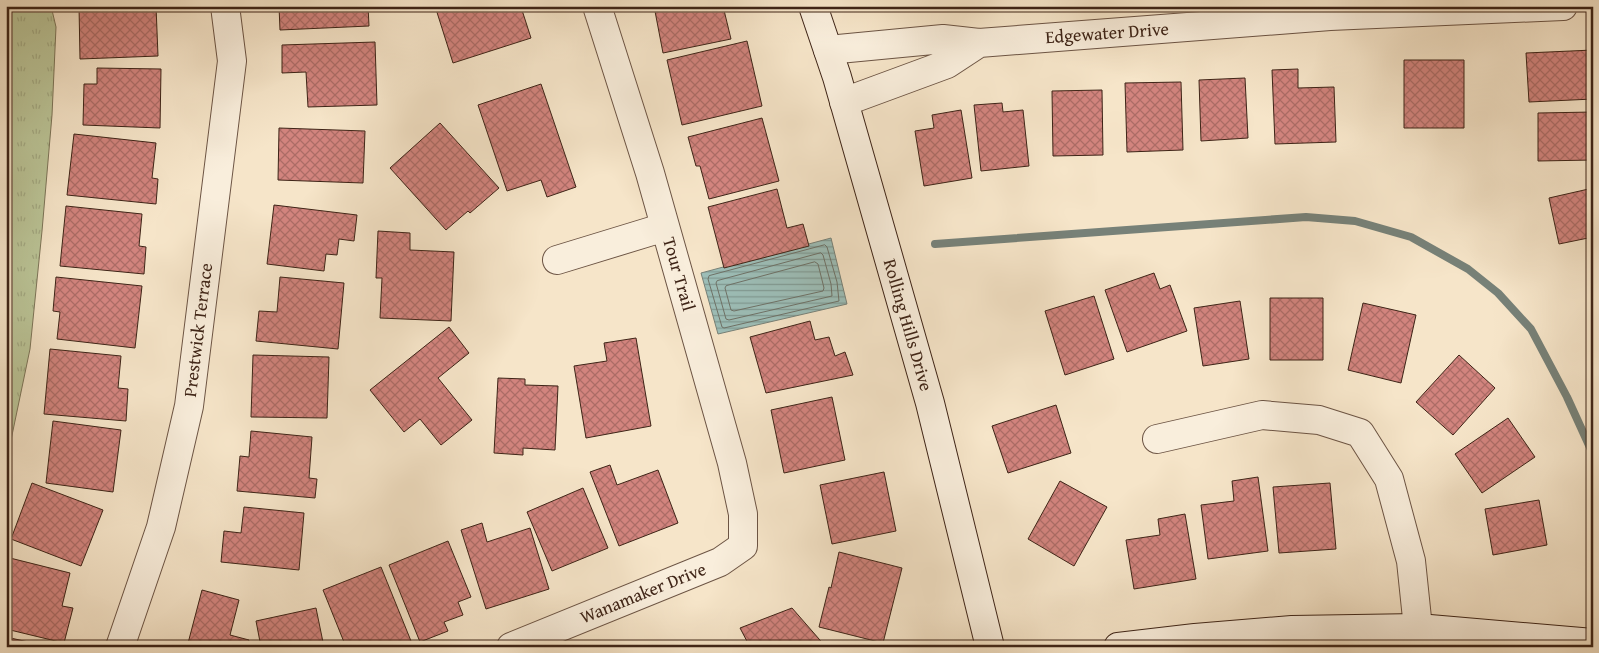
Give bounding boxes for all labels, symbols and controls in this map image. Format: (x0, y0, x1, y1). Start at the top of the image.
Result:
street label: Edgewater Drive (1044, 15, 1170, 50)
street label: Tour Trail (656, 234, 703, 314)
street label: Rolling Hills Drive (877, 256, 940, 394)
street label: Prestwick Terrace (176, 261, 219, 399)
street label: Wanamaker Drive (576, 555, 710, 630)

